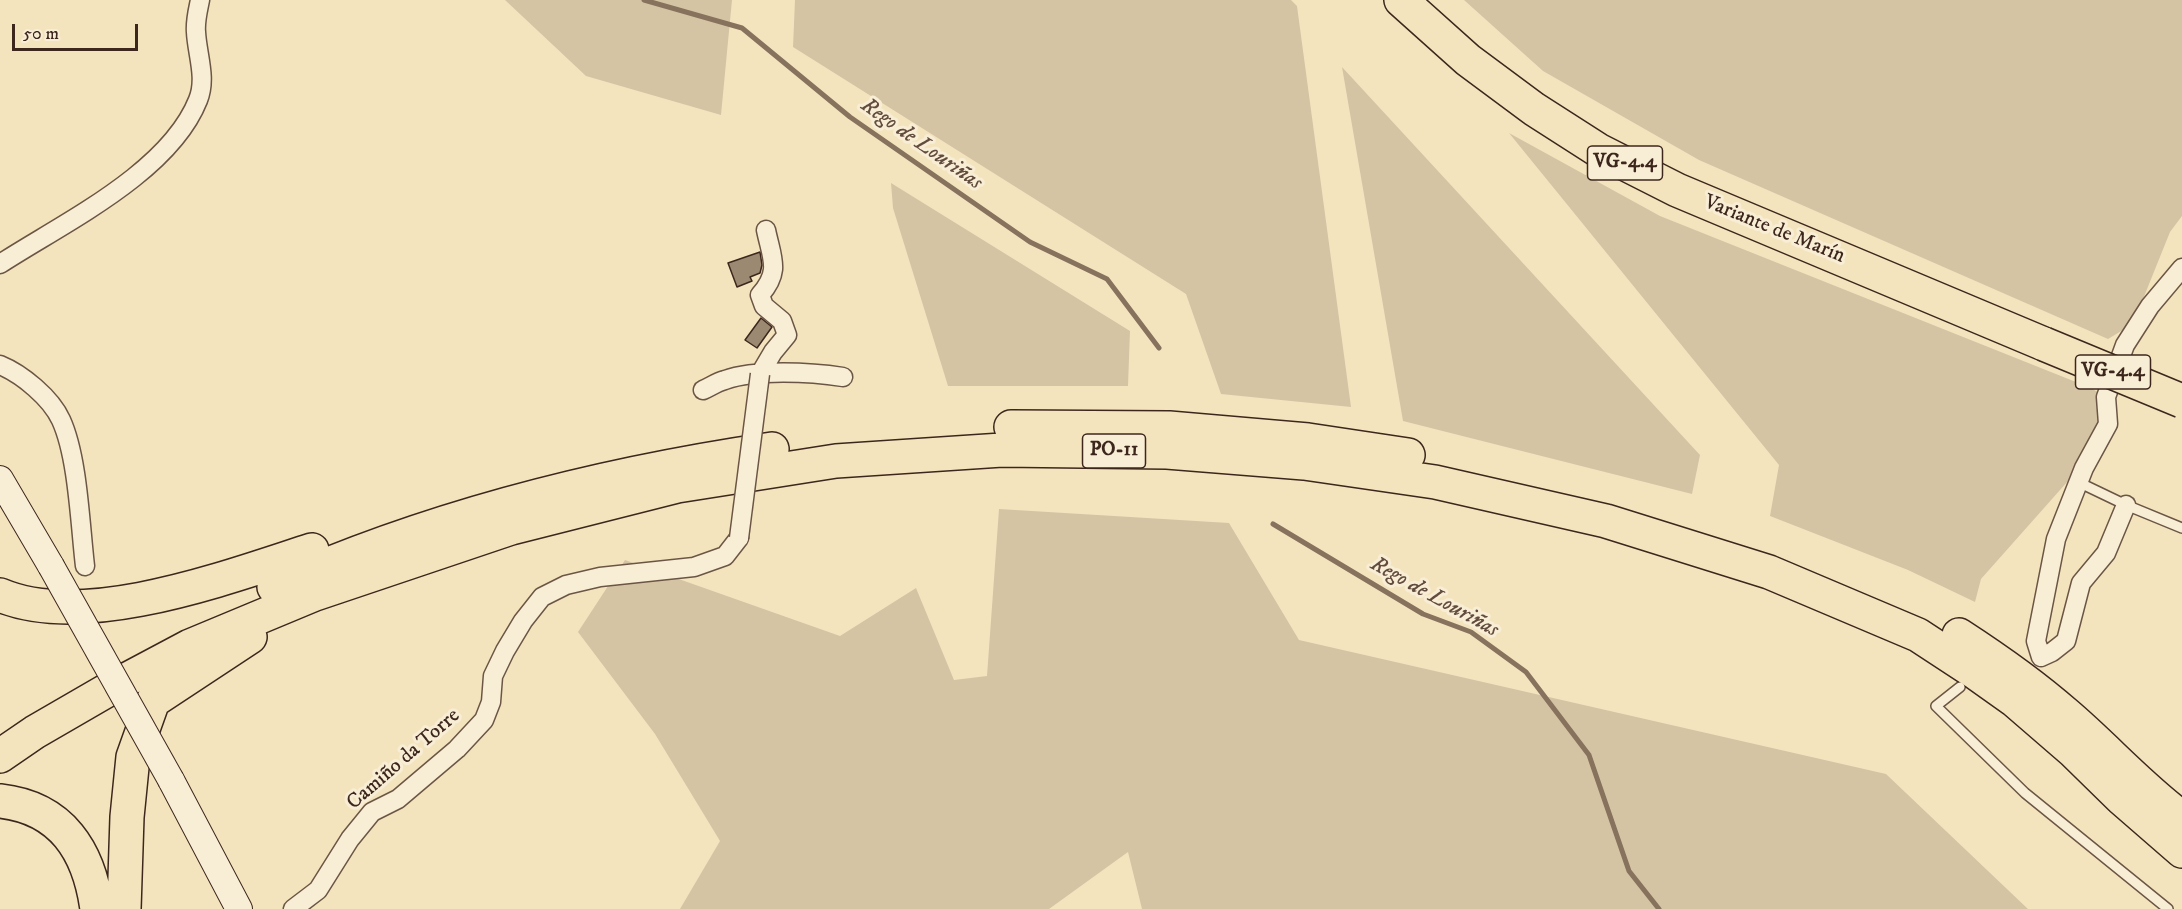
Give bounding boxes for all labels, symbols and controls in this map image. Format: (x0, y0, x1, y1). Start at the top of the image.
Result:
scale bar (15, 12, 141, 50)
text: 50 m (23, 23, 59, 45)
water label: Rego de Louriñas (855, 93, 987, 197)
road number: VG-4.4 (1588, 146, 1662, 180)
street label: Variante de Marín (1700, 190, 1848, 270)
road number: VG-4.4 (2076, 355, 2150, 389)
road number: PO-11 (1082, 434, 1146, 468)
water label: Rego de Louriñas (1365, 552, 1503, 644)
street label: Camiño da Torre (342, 704, 466, 816)

